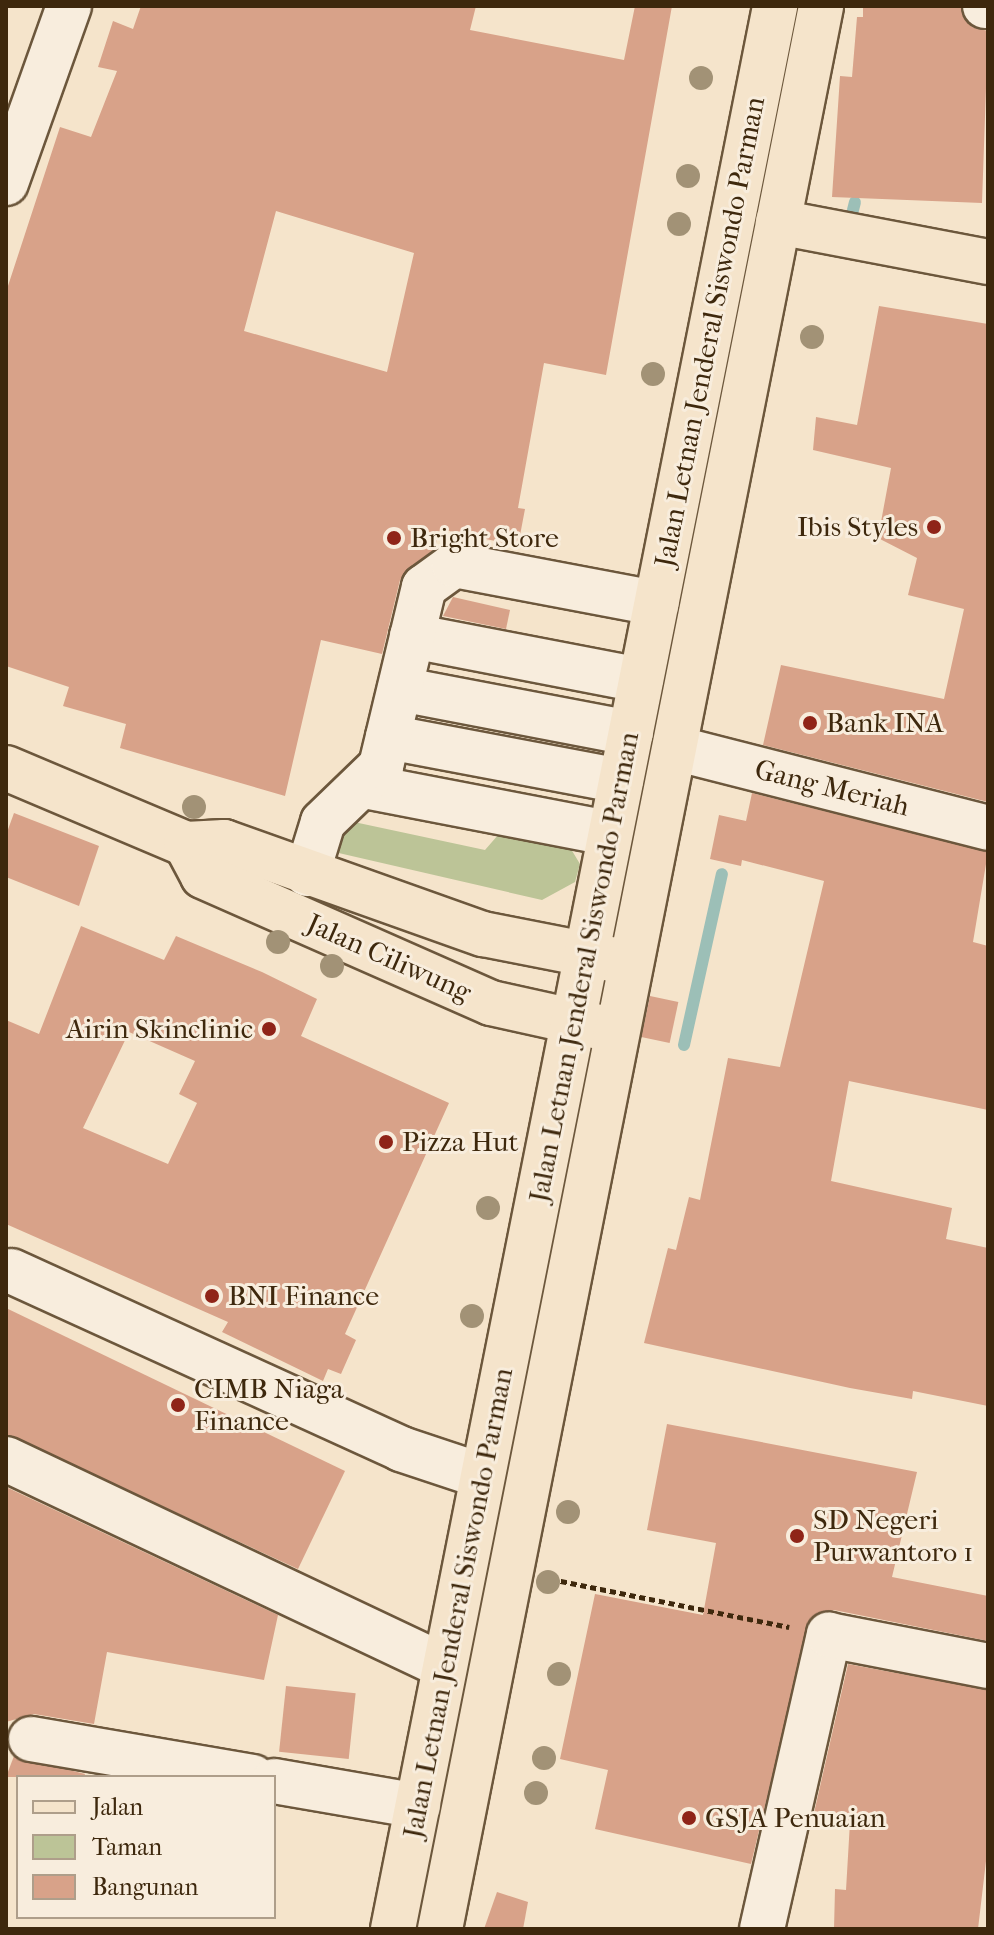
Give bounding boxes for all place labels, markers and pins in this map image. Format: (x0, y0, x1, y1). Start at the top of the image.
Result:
place label: Ibis Styles (797, 510, 918, 544)
marker: Ibis Styles (925, 518, 943, 536)
place label: Bright Store (410, 521, 559, 555)
marker: Bright Store (385, 529, 403, 547)
place label: Bank INA (826, 706, 944, 740)
marker: Bank INA (801, 714, 819, 732)
place label: Airin Skinclinic (66, 1012, 253, 1046)
marker: Airin Skinclinic (260, 1020, 278, 1038)
place label: Pizza Hut (402, 1125, 518, 1159)
marker: Pizza Hut (377, 1133, 395, 1151)
place label: BNI Finance (228, 1279, 379, 1313)
marker: BNI Finance (203, 1287, 221, 1305)
place label: CIMB Niaga Finance (194, 1372, 344, 1438)
marker: CIMB Niaga Finance (169, 1396, 187, 1414)
place label: SD Negeri Purwantoro 1 (813, 1503, 973, 1569)
marker: SD Negeri Purwantoro 1 (788, 1527, 806, 1545)
place label: GSJA Penuaian (705, 1801, 886, 1835)
marker: GSJA Penuaian (680, 1809, 698, 1827)

